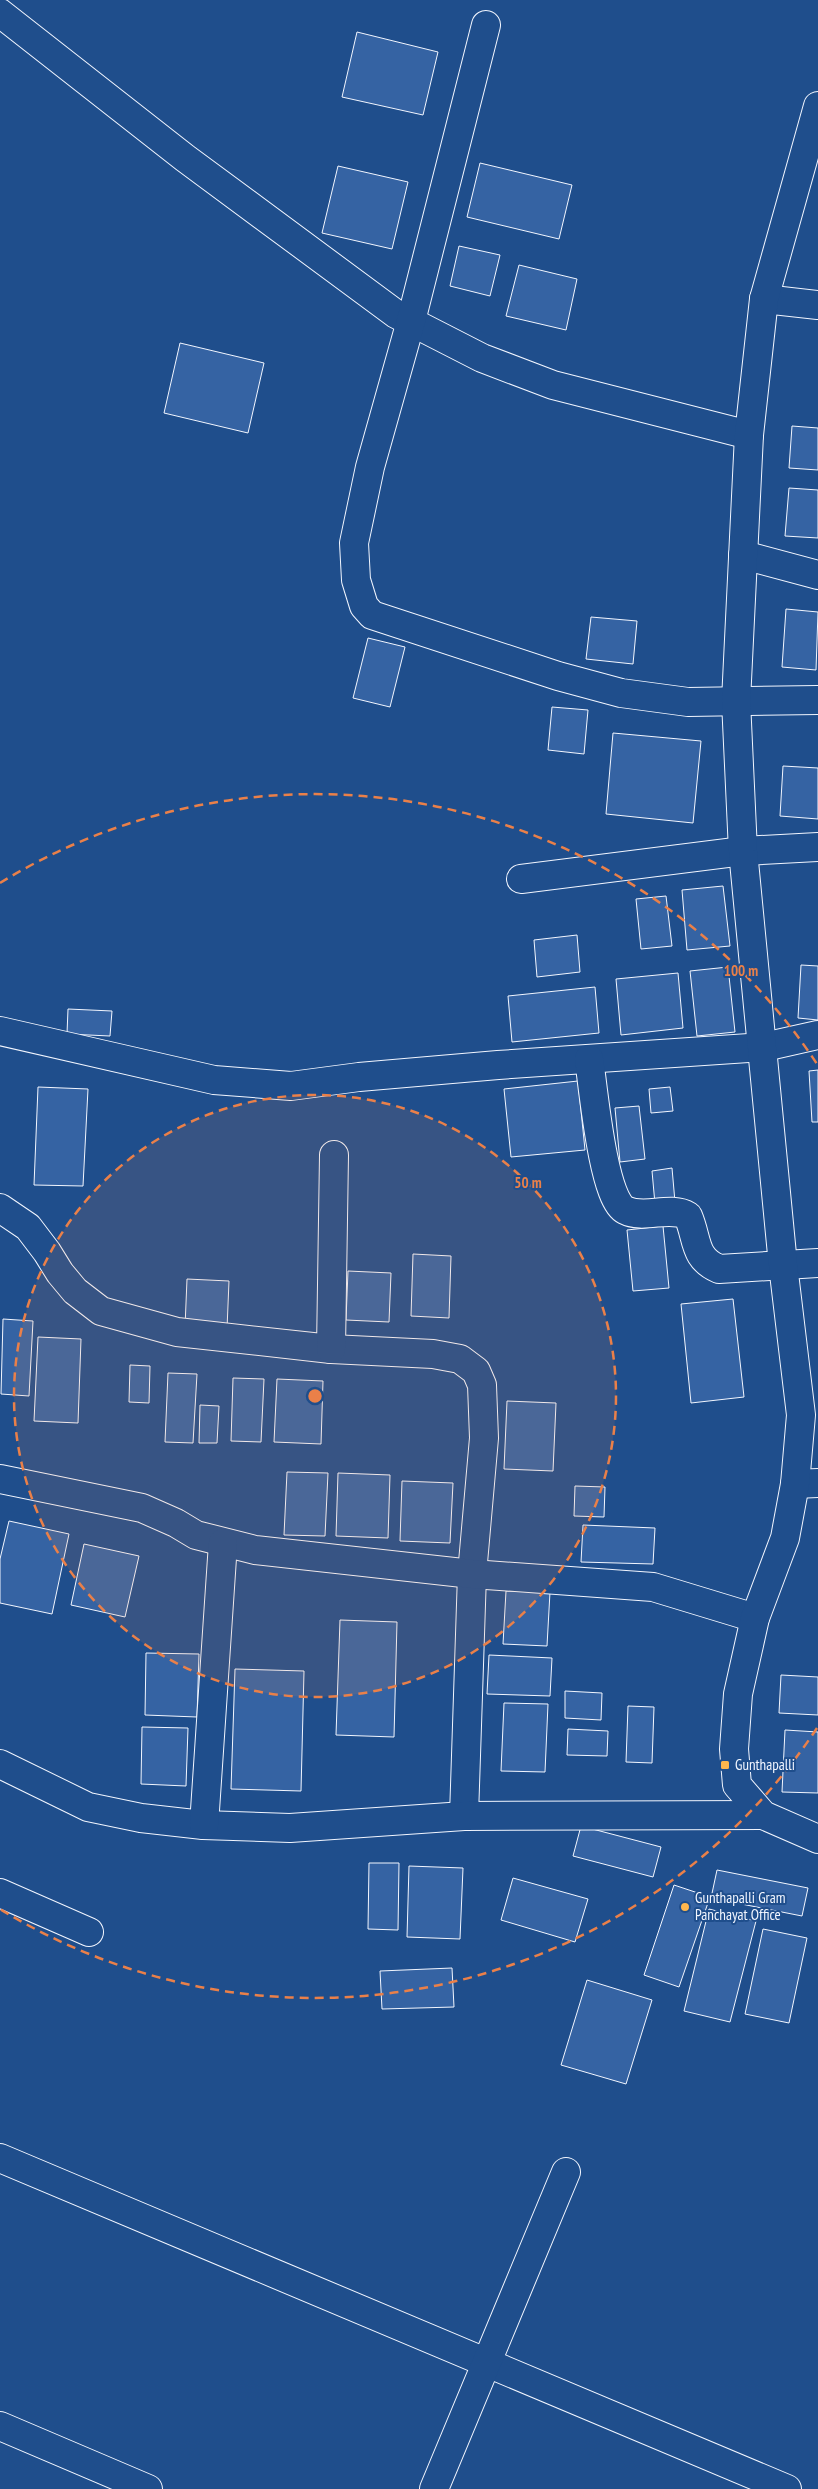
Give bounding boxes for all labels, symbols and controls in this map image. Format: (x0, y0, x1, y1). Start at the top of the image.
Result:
text: 100 m (724, 961, 758, 980)
text: 50 m (514, 1173, 542, 1192)
centre of rings (306, 1387, 324, 1405)
place label: Gunthapalli (735, 1755, 795, 1774)
marker: Gunthapalli (719, 1759, 731, 1771)
place label: Gunthapalli Gram Panchayat Office (695, 1888, 785, 1924)
marker: Gunthapalli Gram Panchayat Office (679, 1901, 691, 1913)

